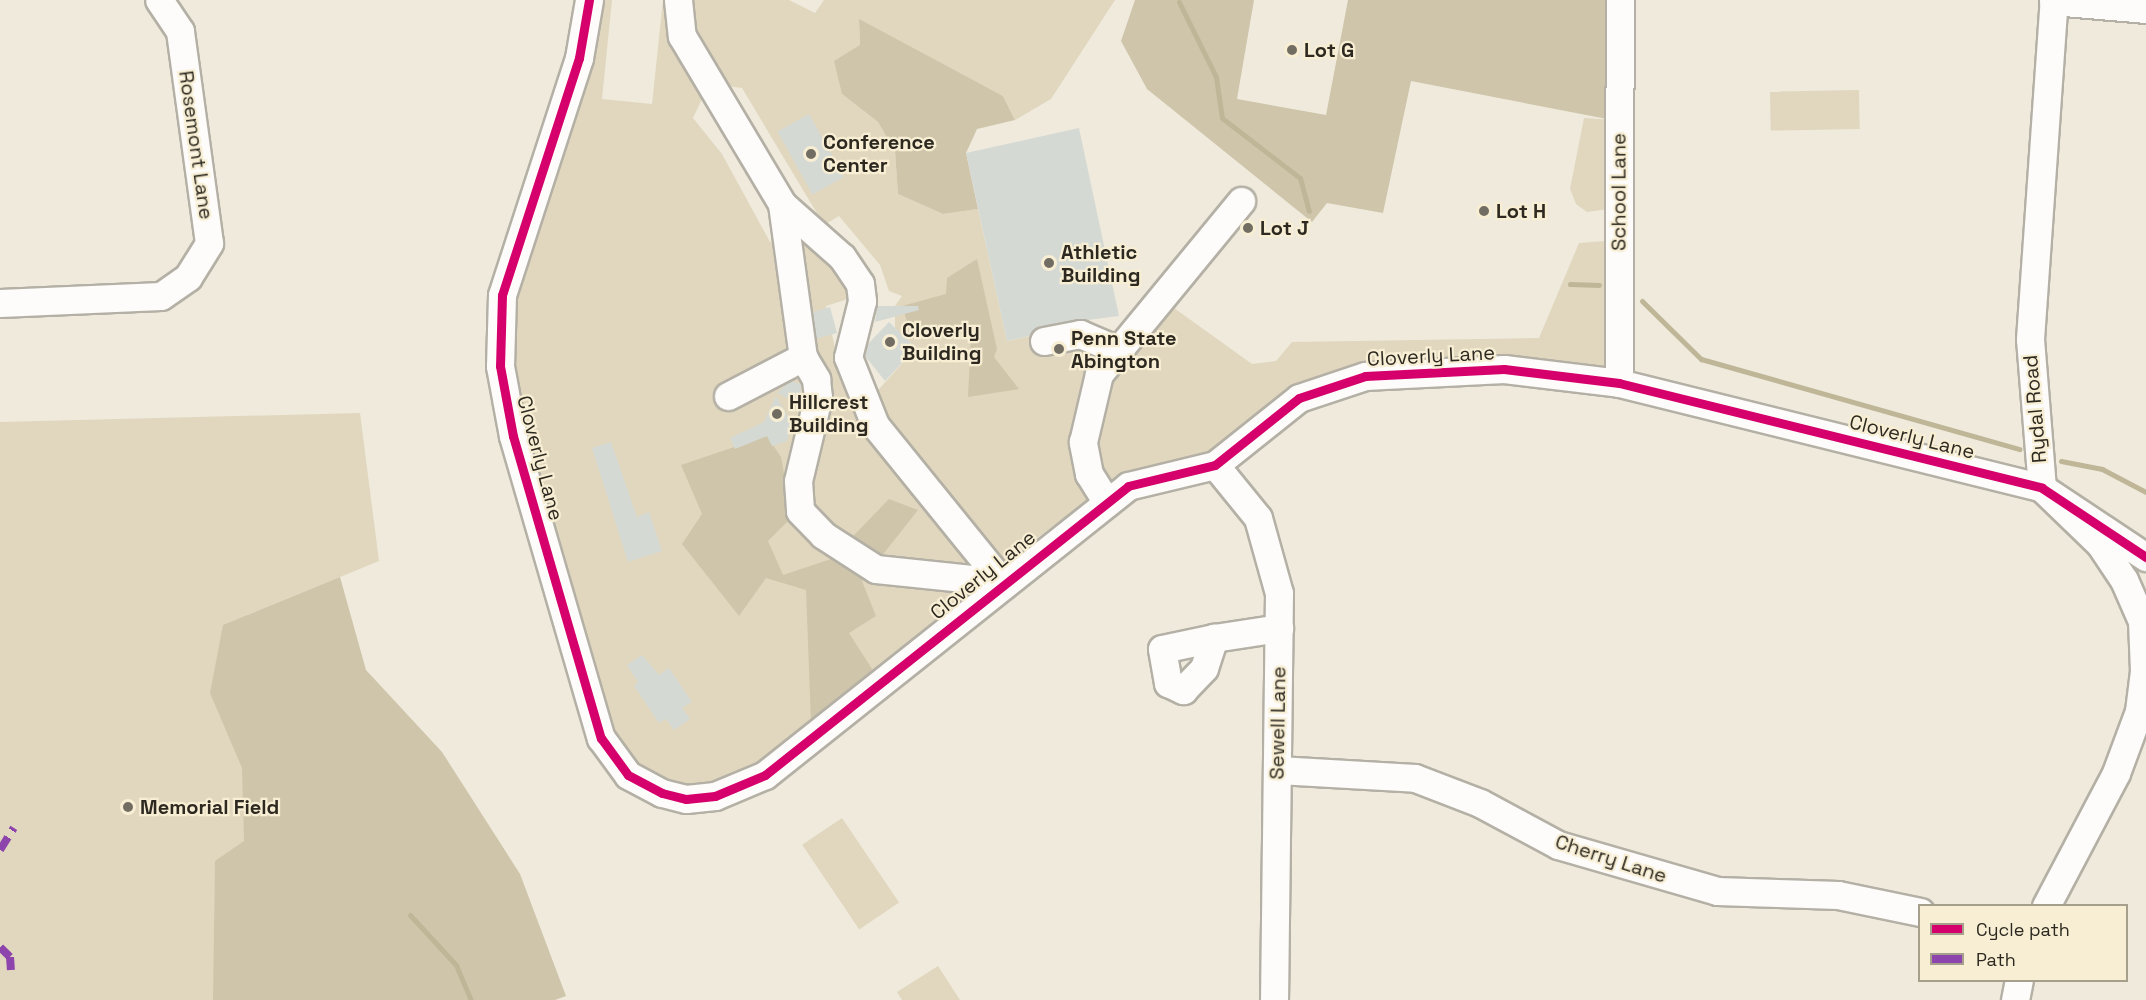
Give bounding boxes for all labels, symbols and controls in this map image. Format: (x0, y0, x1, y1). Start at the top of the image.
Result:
place label: Lot G (1304, 38, 1354, 62)
marker: Lot G (1285, 43, 1299, 57)
street label: Rosemont Lane (174, 69, 218, 221)
place label: Conference Center (823, 130, 935, 177)
street label: School Lane (1607, 133, 1631, 251)
marker: Conference Center (804, 147, 818, 161)
place label: Lot H (1496, 199, 1546, 223)
marker: Lot H (1477, 204, 1491, 218)
place label: Lot J (1260, 216, 1309, 240)
marker: Lot J (1241, 221, 1255, 235)
place label: Athletic Building (1061, 240, 1140, 287)
marker: Athletic Building (1042, 256, 1056, 270)
place label: Cloverly Building (902, 318, 981, 365)
place label: Penn State Abington (1071, 326, 1176, 373)
marker: Cloverly Building (883, 335, 897, 349)
street label: Cloverly Lane (1366, 341, 1496, 371)
marker: Penn State Abington (1052, 342, 1066, 356)
street label: Rydal Road (2018, 354, 2052, 464)
place label: Hillcrest Building (789, 390, 868, 437)
street label: Cloverly Lane (512, 393, 568, 523)
marker: Hillcrest Building (770, 407, 784, 421)
street label: Cloverly Lane (1847, 410, 1977, 464)
street label: Cloverly Lane (926, 525, 1040, 625)
street label: Sewell Lane (1265, 666, 1291, 780)
place label: Memorial Field (140, 795, 279, 819)
marker: Memorial Field (121, 800, 135, 814)
street label: Cherry Lane (1552, 830, 1670, 888)
legend (1918, 904, 2128, 982)
text: Cycle path (1976, 918, 2070, 941)
text: Path (1976, 948, 2016, 971)

